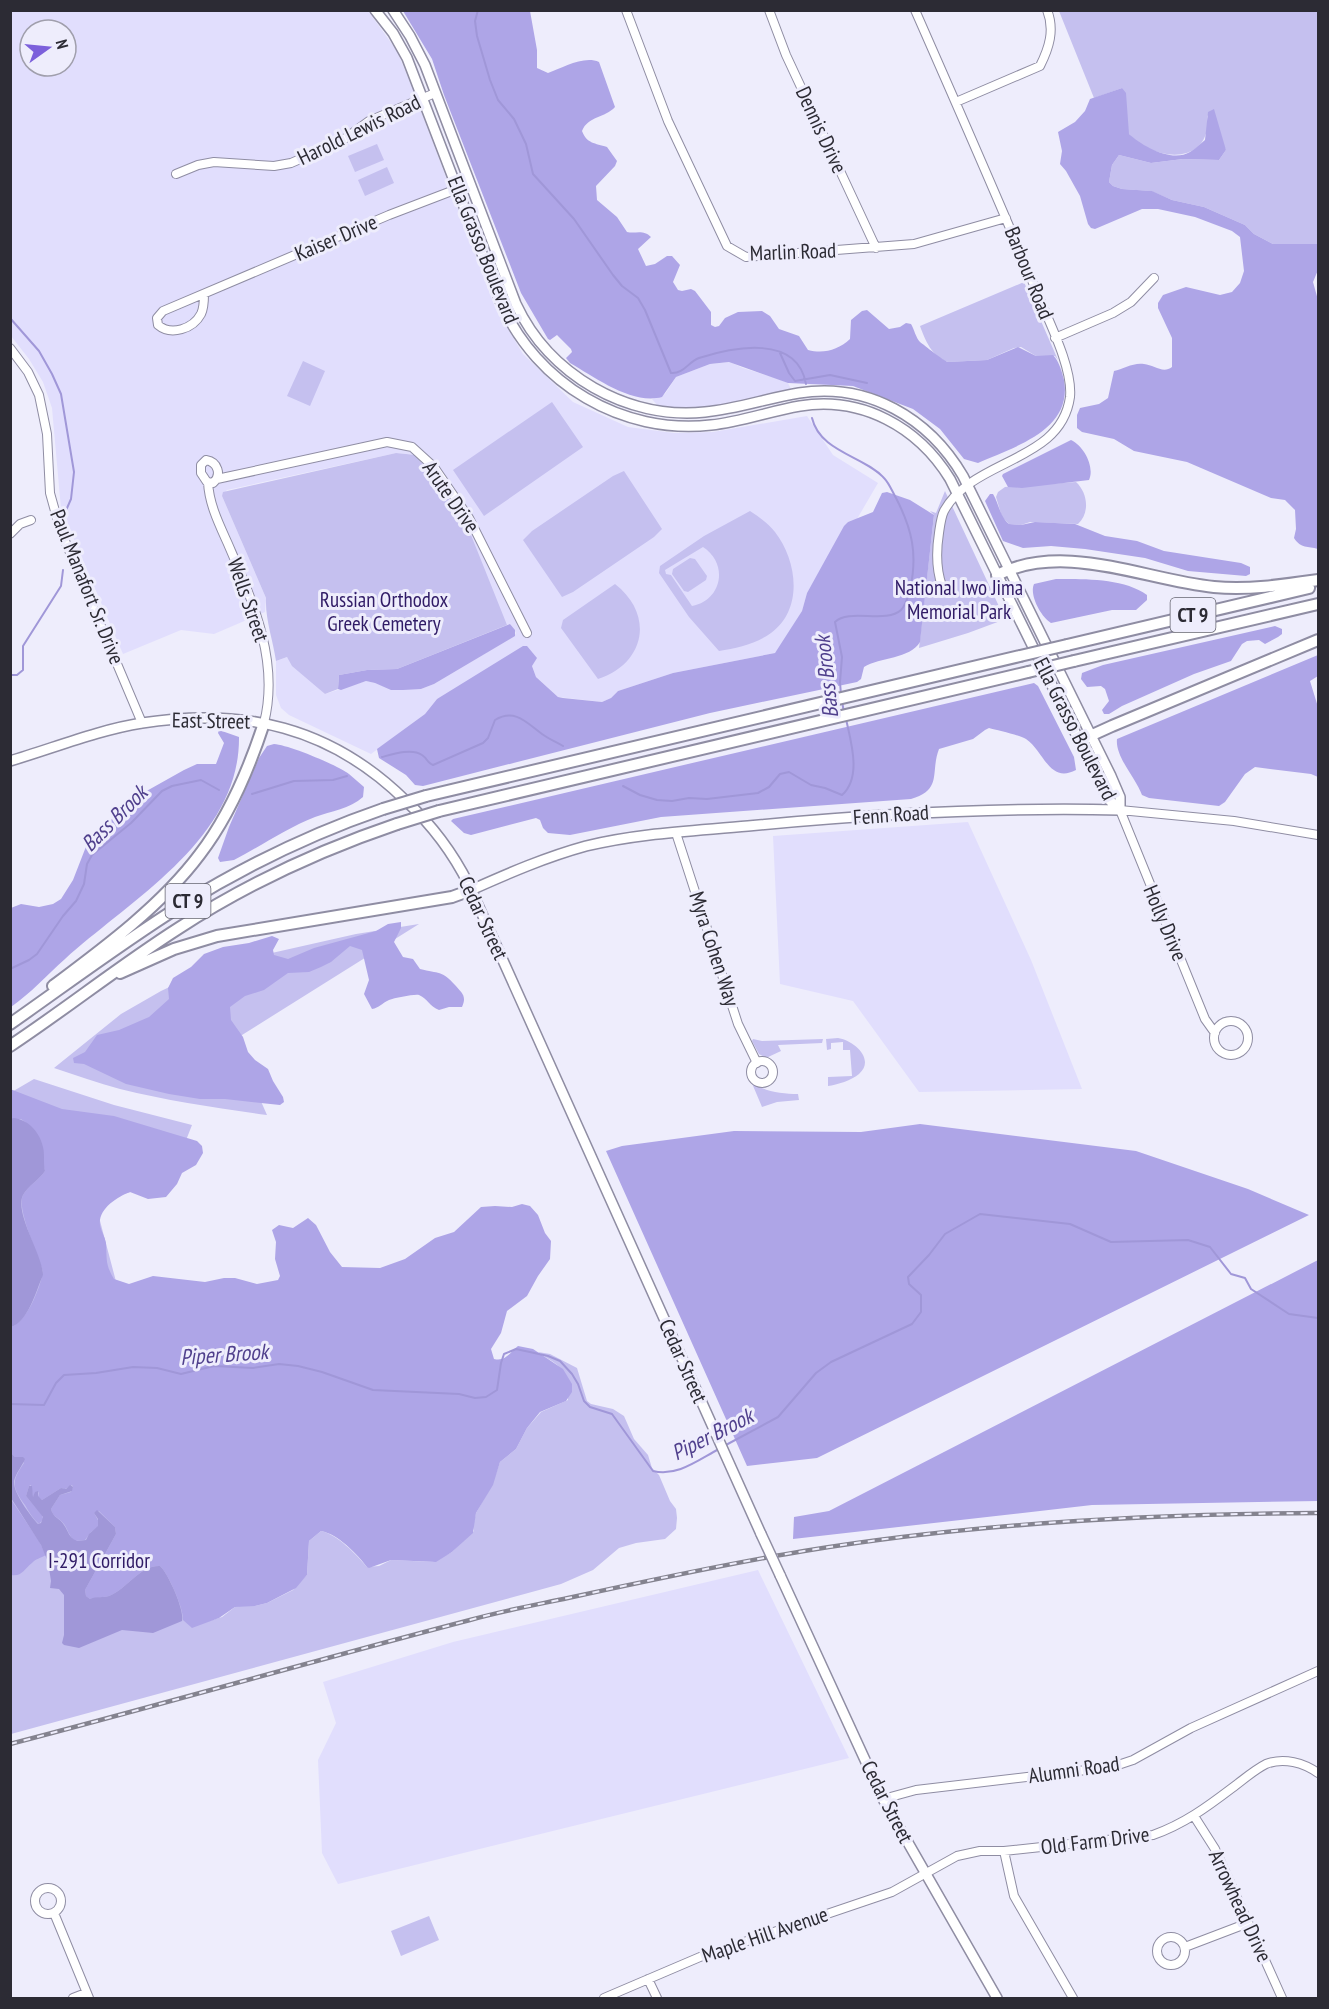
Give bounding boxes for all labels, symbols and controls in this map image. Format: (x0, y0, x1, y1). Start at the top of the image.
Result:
north arrow (18, 18, 78, 78)
text: N (52, 37, 73, 51)
street label: Dennis Drive (790, 82, 853, 177)
street label: Harold Lewis Road (293, 88, 425, 171)
street label: Ella Grasso Boulevard (442, 172, 525, 327)
street label: Kaiser Drive (290, 208, 381, 267)
street label: Barbour Road (999, 223, 1060, 323)
street label: Marlin Road (749, 236, 837, 267)
street label: Arute Drive (417, 456, 486, 538)
street label: Paul Manafort Sr. Drive (44, 505, 131, 668)
street label: Wells Street (222, 554, 275, 645)
park label: National Iwo Jima Memorial Park (895, 574, 1023, 625)
park label: Russian Orthodox Greek Cemetery (320, 586, 449, 637)
road number: CT 9 (1170, 598, 1216, 632)
water label: Bass Brook (808, 632, 844, 720)
street label: Ella Grasso Boulevard (1028, 653, 1123, 805)
street label: East Street (172, 706, 251, 735)
water label: Bass Brook (75, 777, 155, 857)
street label: Fenn Road (852, 798, 930, 831)
street label: Cedar Street (452, 872, 515, 964)
street label: Holly Drive (1137, 881, 1194, 965)
road number: CT 9 (166, 884, 210, 918)
street label: Myra Cohen Way (683, 888, 746, 1010)
street label: Cedar Street (653, 1315, 714, 1407)
water label: Piper Brook (179, 1337, 271, 1371)
water label: Piper Brook (666, 1400, 760, 1466)
park label: I-291 Corridor (48, 1547, 150, 1574)
street label: Alumni Road (1027, 1750, 1121, 1789)
street label: Cedar Street (855, 1756, 920, 1848)
street label: Old Farm Drive (1039, 1820, 1151, 1861)
street label: Arrowhead Drive (1203, 1845, 1278, 1966)
street label: Maple Hill Avenue (698, 1900, 831, 1969)

